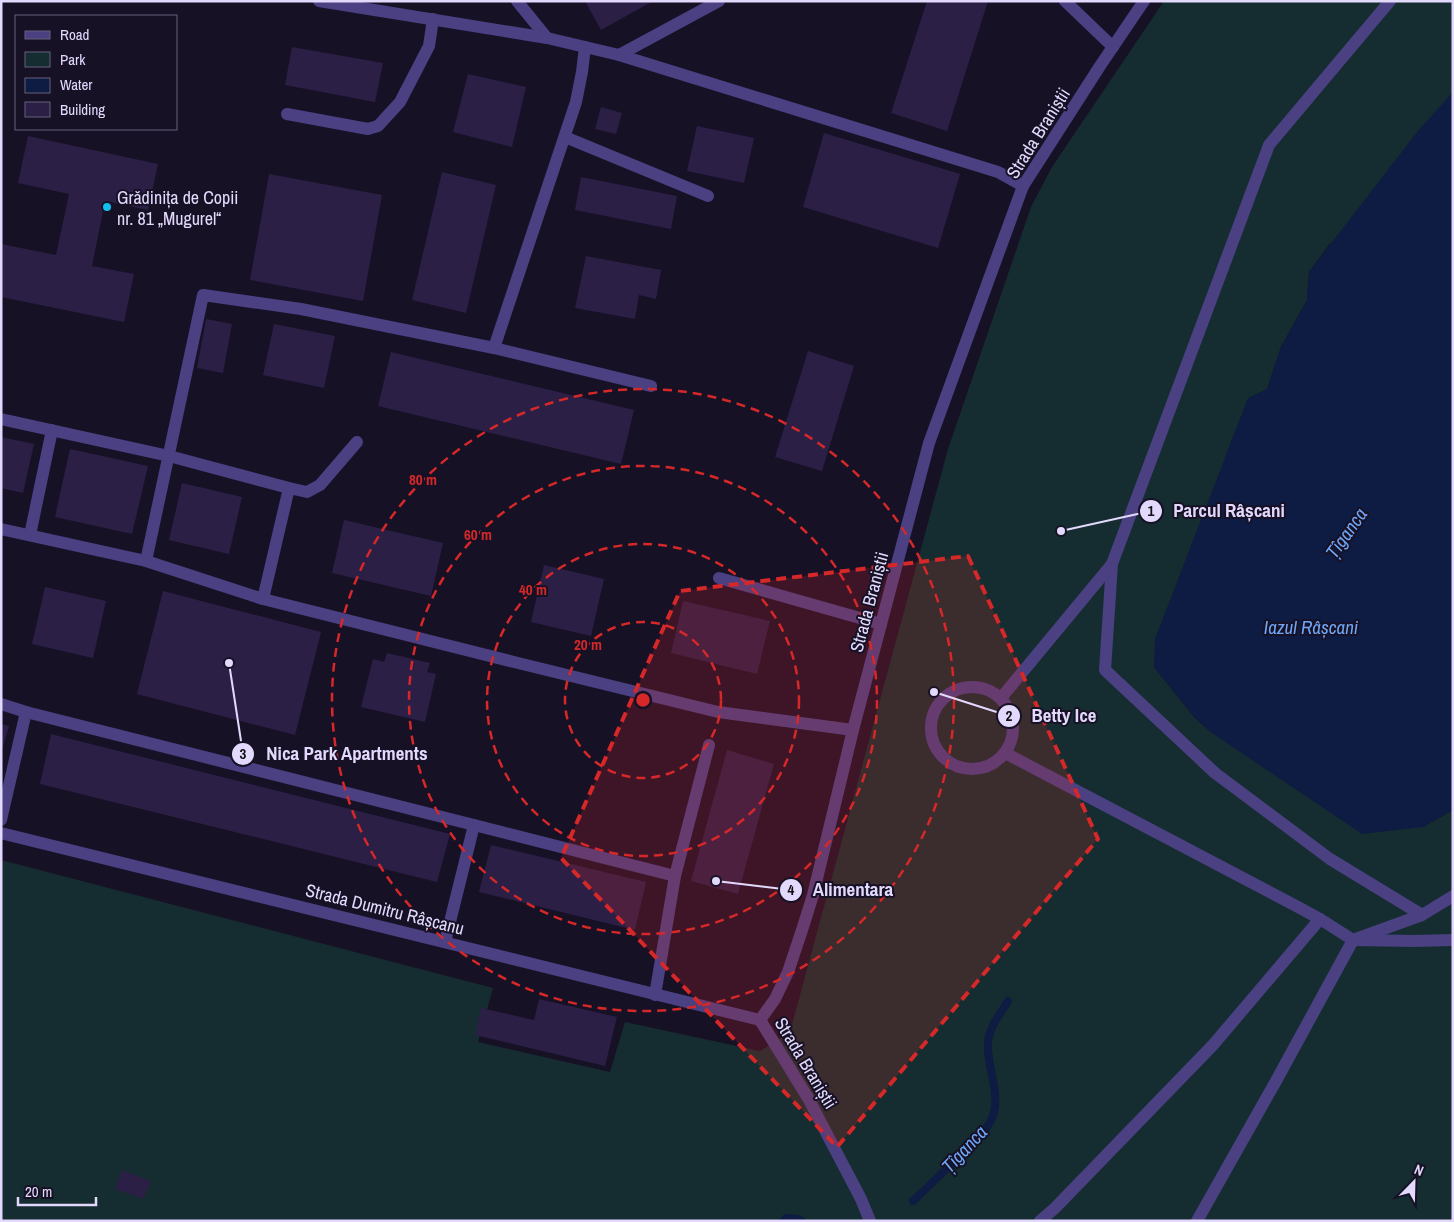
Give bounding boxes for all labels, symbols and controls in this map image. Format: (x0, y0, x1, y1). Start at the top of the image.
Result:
legend (15, 15, 178, 130)
text: Road (60, 24, 89, 45)
text: Park (60, 49, 86, 70)
text: Water (60, 74, 92, 95)
street label: Strada Braniștii (1000, 83, 1076, 183)
text: Building (60, 99, 105, 120)
place label: Grădinița de Copii nr. 81 „Mugurel“ (117, 185, 238, 231)
marker: Grădinița de Copii nr. 81 „Mugurel“ (101, 201, 113, 213)
text: 80 m (409, 469, 437, 490)
callout: Parcul Râșcani (1138, 494, 1295, 528)
text: Parcul Râșcani (1173, 497, 1285, 523)
text: 1 (1148, 500, 1155, 521)
water label: Țîganca (1319, 502, 1373, 564)
text: 60 m (464, 524, 492, 545)
street label: Strada Braniștii (844, 549, 894, 655)
text: 40 m (519, 579, 547, 600)
water label: Iazul Râșcani (1264, 614, 1359, 640)
text: 20 m (574, 634, 602, 655)
centre of rings (634, 691, 652, 709)
callout: Betty Ice (997, 699, 1107, 733)
text: Betty Ice (1032, 702, 1097, 728)
text: 2 (1006, 705, 1013, 726)
callout: Nica Park Apartments (231, 737, 438, 771)
text: Nica Park Apartments (266, 740, 428, 766)
text: 3 (240, 743, 247, 764)
callout: Alimentara (778, 873, 904, 907)
text: Alimentara (813, 876, 894, 902)
street label: Strada Dumitru Râșcanu (303, 877, 467, 941)
text: 4 (788, 879, 795, 900)
street label: Strada Braniștii (769, 1013, 843, 1113)
water label: Țîganca (935, 1119, 993, 1178)
north arrow (1389, 1157, 1439, 1207)
text: N (1412, 1160, 1426, 1180)
scale bar (18, 1174, 95, 1206)
text: 20 m (25, 1181, 52, 1202)

